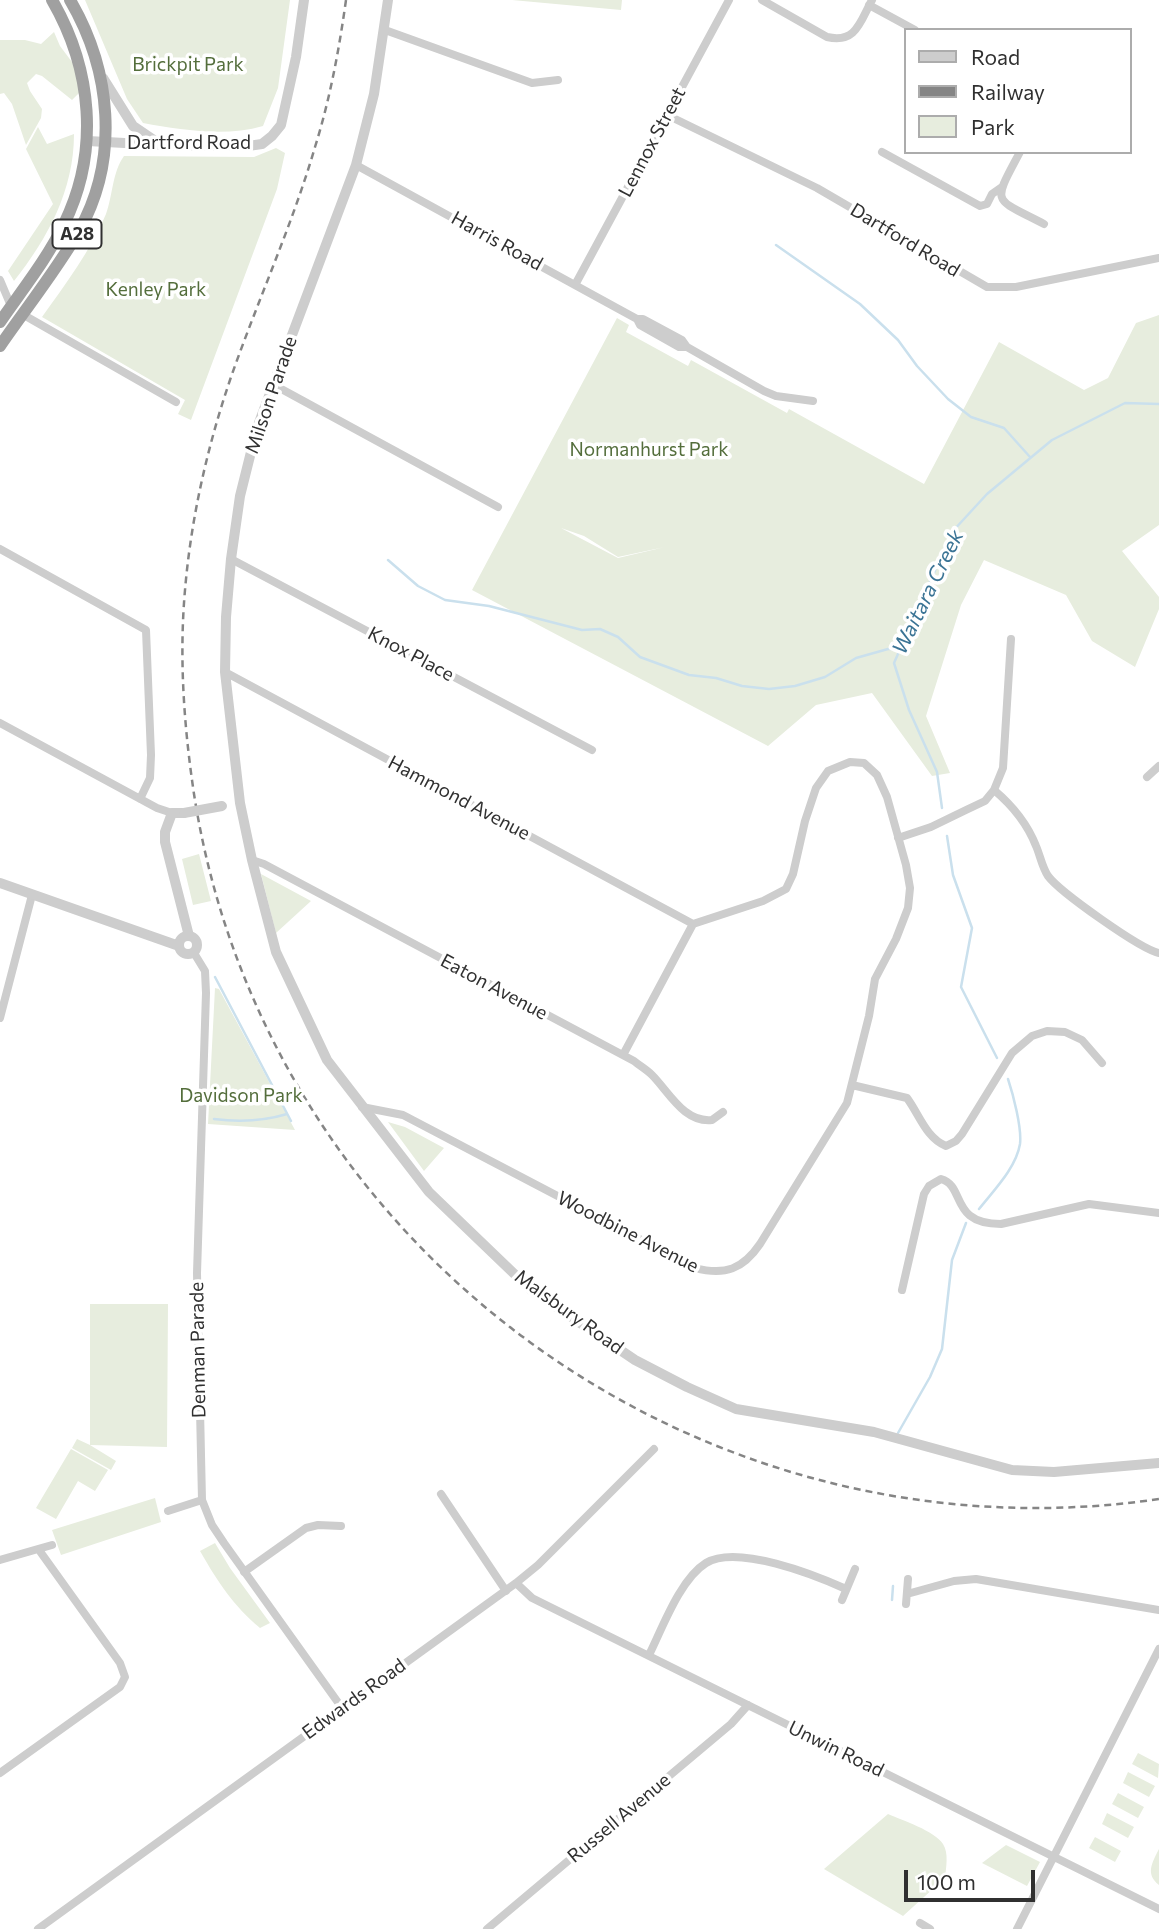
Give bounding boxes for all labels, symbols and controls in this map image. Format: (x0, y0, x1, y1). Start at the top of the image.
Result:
legend (904, 28, 1131, 154)
text: Road (971, 44, 1020, 69)
park label: Brickpit Park (132, 54, 244, 76)
text: Railway (971, 79, 1045, 104)
street label: Lennox Street (614, 83, 690, 201)
text: Park (971, 114, 1015, 139)
street label: Dartford Road (127, 132, 251, 154)
street label: Dartford Road (846, 198, 964, 282)
street label: Harris Road (447, 207, 547, 275)
road number: A28 (52, 220, 102, 248)
park label: Kenley Park (106, 279, 206, 301)
street label: Milson Parade (240, 333, 302, 457)
park label: Normanhurst Park (569, 439, 729, 461)
water label: Waitara Creek (887, 526, 969, 658)
street label: Knox Place (364, 622, 458, 686)
street label: Hammond Avenue (384, 751, 534, 845)
street label: Eaton Avenue (437, 949, 551, 1025)
park label: Davidson Park (179, 1085, 303, 1107)
street label: Woodbine Avenue (553, 1186, 703, 1278)
street label: Malsbury Road (510, 1265, 628, 1359)
street label: Denman Parade (185, 1282, 211, 1418)
street label: Edwards Road (298, 1654, 410, 1744)
street label: Unwin Road (784, 1716, 888, 1782)
street label: Russell Avenue (563, 1768, 675, 1868)
scale bar (907, 1856, 1038, 1900)
text: 100 m (917, 1869, 976, 1894)

